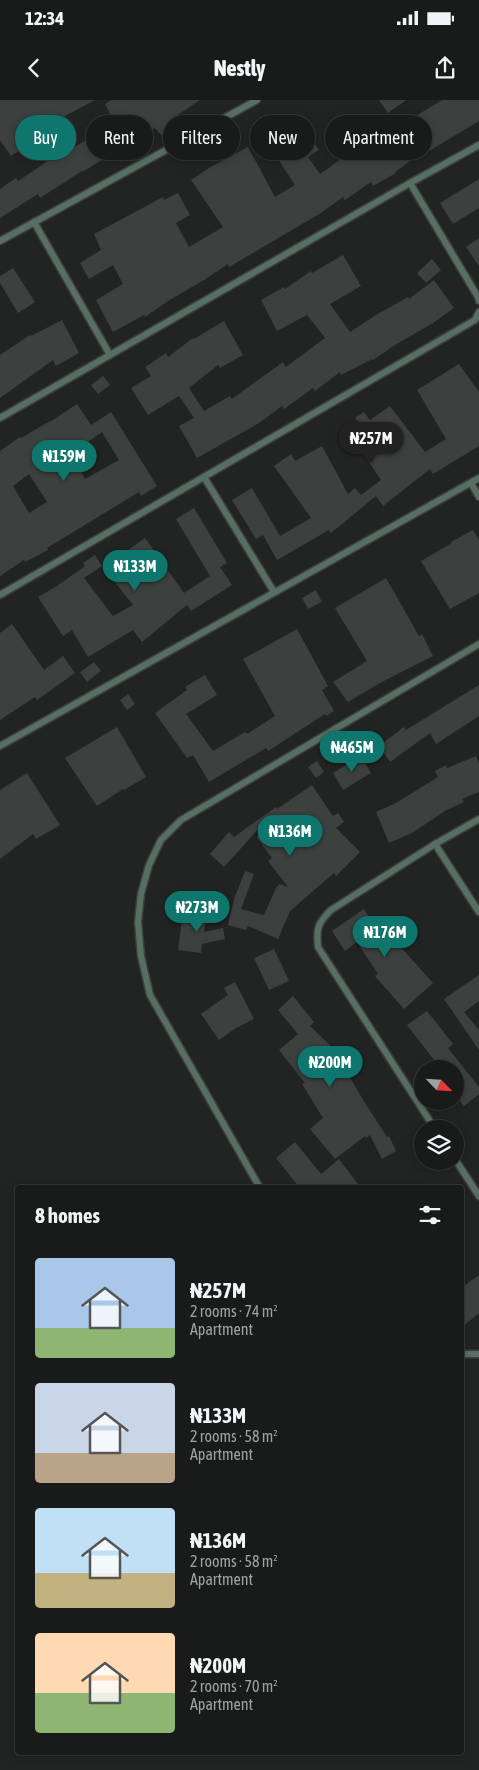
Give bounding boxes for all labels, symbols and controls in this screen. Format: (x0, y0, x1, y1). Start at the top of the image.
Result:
text: 12:34 (25, 7, 64, 29)
icon: back (20, 54, 48, 82)
icon: share (431, 54, 459, 82)
text: Nestly (214, 55, 265, 81)
chip: Buy (15, 115, 76, 160)
chip: Rent (86, 115, 153, 160)
chip: Filters (163, 115, 240, 160)
chip: New (250, 115, 315, 160)
chip: Apartment (325, 115, 432, 160)
pin: ₦257M (336, 422, 406, 464)
text: ₦257M (350, 429, 392, 447)
pin: ₦159M (29, 440, 99, 482)
text: ₦159M (43, 447, 85, 465)
pin: ₦133M (100, 550, 170, 592)
text: ₦133M (114, 557, 156, 575)
pin: ₦465M (317, 730, 387, 773)
text: ₦465M (331, 738, 373, 756)
pin: ₦136M (255, 814, 325, 857)
text: ₦136M (269, 822, 311, 840)
pin: ₦273M (162, 890, 232, 933)
text: ₦273M (176, 898, 218, 916)
pin: ₦176M (350, 916, 420, 958)
text: ₦176M (364, 923, 406, 941)
pin: ₦200M (295, 1046, 365, 1088)
text: ₦200M (309, 1053, 351, 1071)
north arrow (414, 1060, 464, 1110)
map controls (414, 1060, 464, 1170)
button: layers (414, 1120, 464, 1170)
icon: filters (416, 1201, 444, 1229)
text: 8 homes (35, 1203, 100, 1227)
icon: home (75, 1278, 135, 1338)
text: ₦257M (190, 1278, 246, 1302)
text: 2 rooms · 74 m² (190, 1302, 278, 1320)
text: Apartment (190, 1320, 253, 1338)
icon: home (75, 1403, 135, 1463)
text: ₦133M (190, 1403, 246, 1427)
text: 2 rooms · 58 m² (190, 1427, 278, 1445)
text: Apartment (190, 1445, 253, 1463)
icon: home (75, 1528, 135, 1588)
text: ₦136M (190, 1528, 246, 1552)
text: 2 rooms · 58 m² (190, 1552, 278, 1570)
text: Apartment (190, 1570, 253, 1588)
icon: home (75, 1653, 135, 1713)
text: ₦200M (190, 1653, 246, 1677)
text: 2 rooms · 70 m² (190, 1677, 278, 1695)
text: Apartment (190, 1695, 253, 1713)

